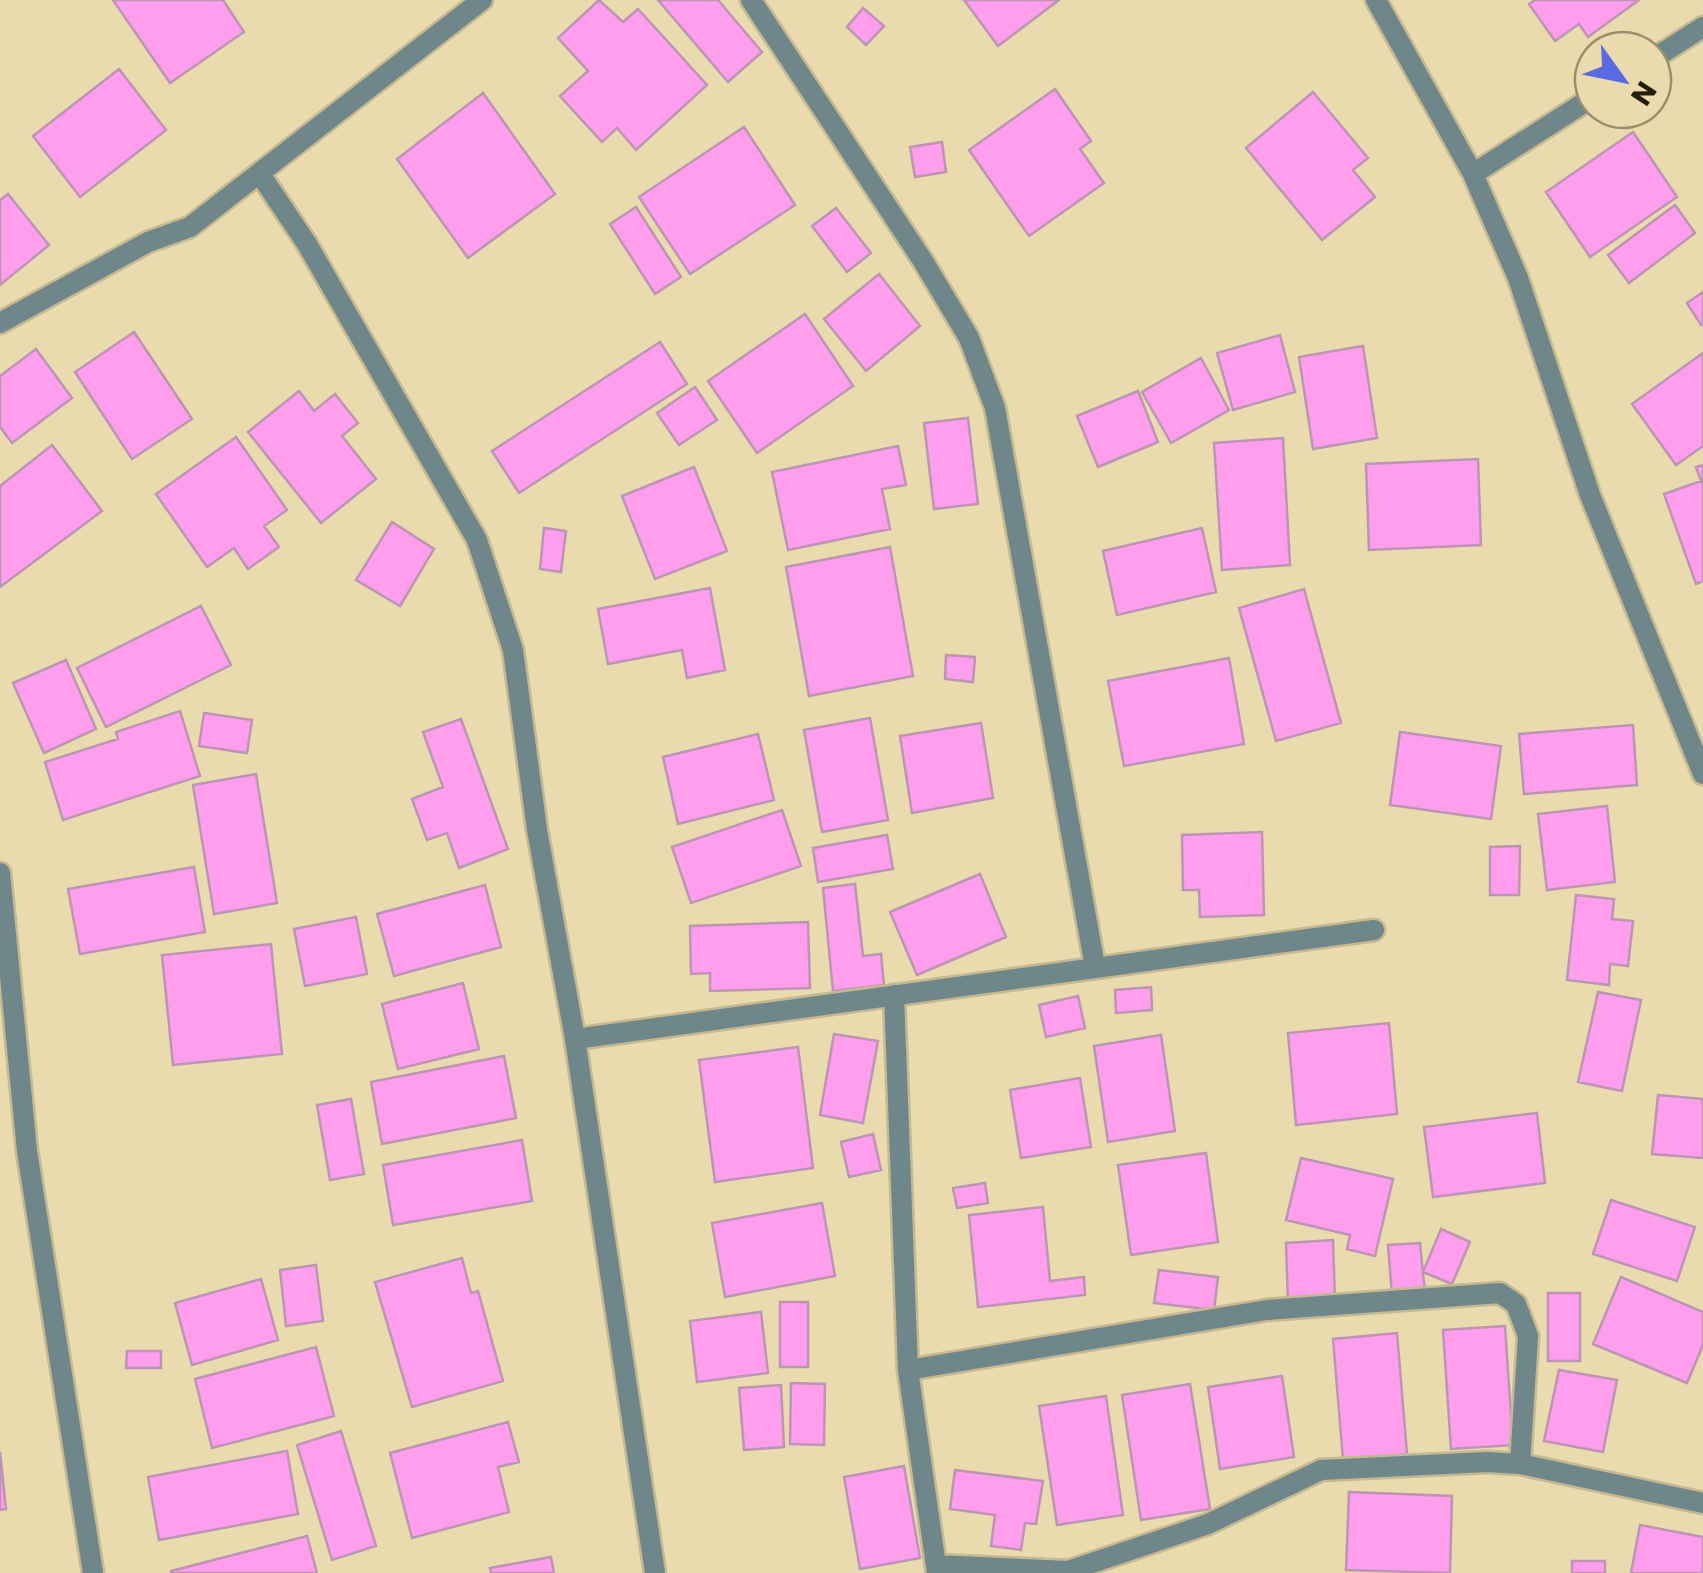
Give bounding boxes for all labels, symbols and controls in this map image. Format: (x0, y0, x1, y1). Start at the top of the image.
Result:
north arrow (1573, 30, 1673, 130)
text: N (1621, 74, 1666, 113)

